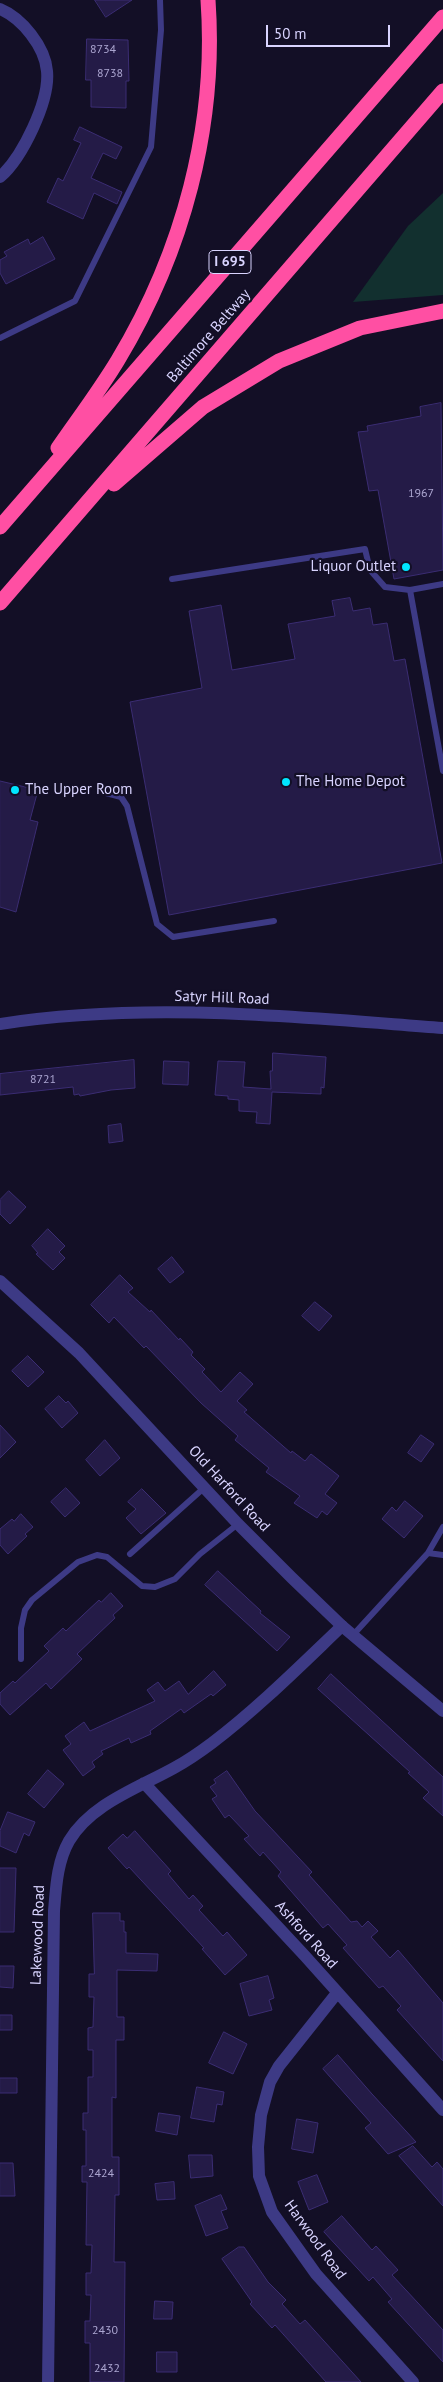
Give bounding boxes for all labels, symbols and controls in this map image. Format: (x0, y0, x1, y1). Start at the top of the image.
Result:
scale bar (268, 15, 392, 47)
text: 50 m (274, 24, 307, 43)
house number: 8734 (90, 43, 116, 57)
house number: 8738 (97, 67, 123, 81)
road number: I 695 (209, 250, 251, 274)
street label: Baltimore Beltway (164, 286, 254, 386)
house number: 1967 (408, 487, 434, 501)
place label: Liquor Outlet (310, 558, 396, 576)
marker: Liquor Outlet (400, 561, 412, 573)
place label: The Home Depot (296, 773, 405, 791)
marker: The Home Depot (280, 776, 292, 788)
place label: The Upper Room (25, 781, 132, 799)
marker: The Upper Room (9, 784, 21, 796)
street label: Satyr Hill Road (174, 987, 270, 1009)
house number: 8721 (30, 1073, 56, 1087)
street label: Old Harford Road (185, 1442, 273, 1536)
street label: Lakewood Road (27, 1885, 49, 1985)
street label: Ashford Road (271, 1897, 341, 1973)
house number: 2424 (88, 2167, 114, 2181)
street label: Harwood Road (280, 2197, 350, 2283)
house number: 2430 (92, 2324, 118, 2338)
house number: 2432 (94, 2362, 120, 2376)

